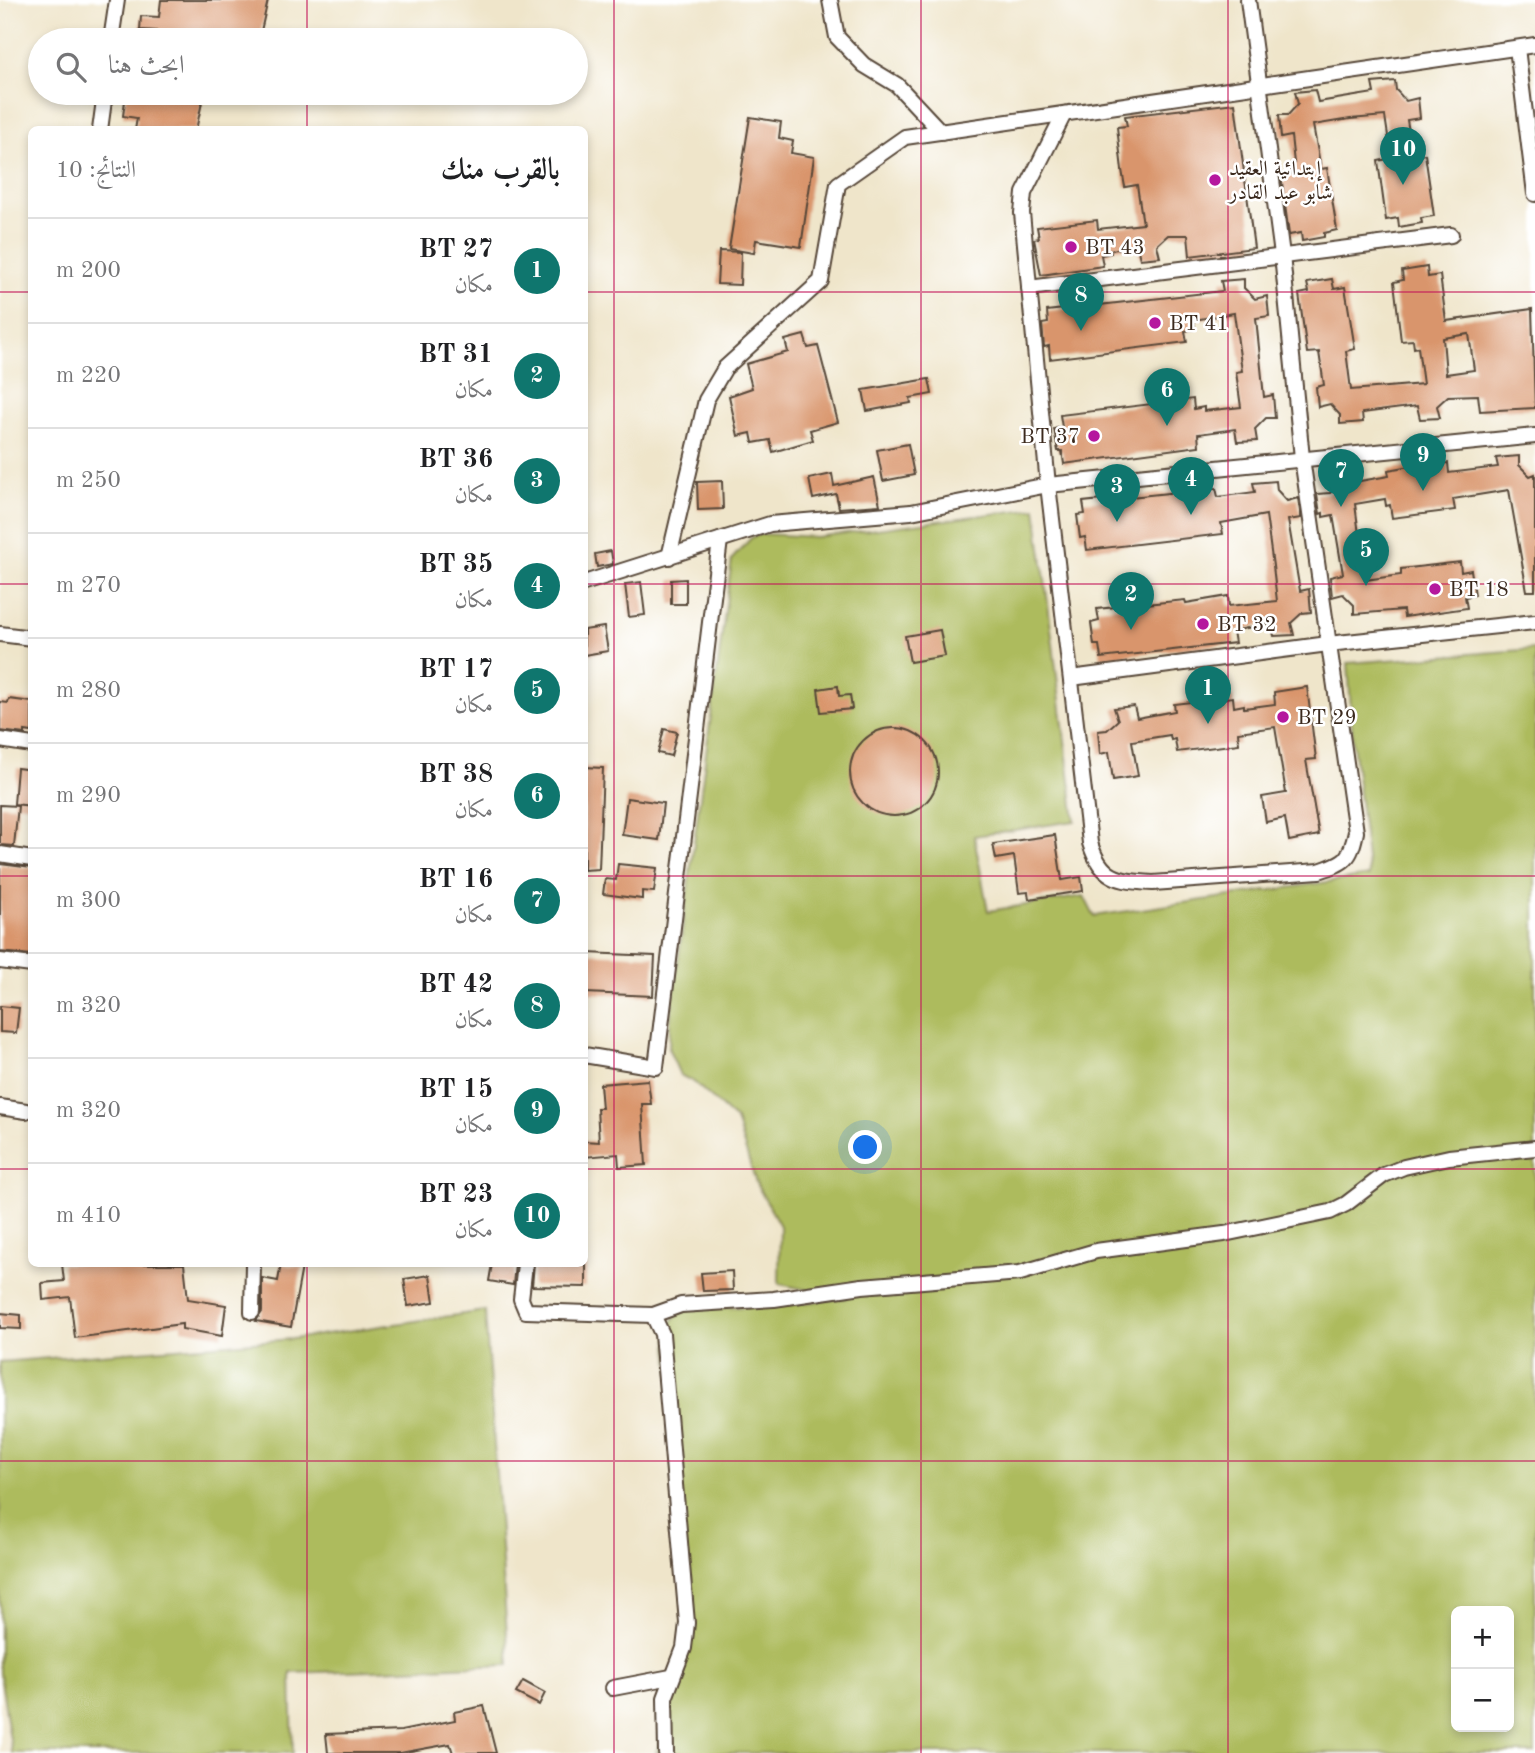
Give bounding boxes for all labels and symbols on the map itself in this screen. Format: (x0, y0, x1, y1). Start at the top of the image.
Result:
pin: 10 (1380, 127, 1426, 185)
place label: إبتدائية العقيد شابو عبد القادر (1227, 159, 1333, 205)
marker: إبتدائية العقيد شابو عبد القادر (1207, 172, 1223, 188)
place label: BT 43 (1085, 238, 1145, 259)
marker: BT 43 (1063, 239, 1079, 255)
pin: 8 (1058, 273, 1104, 331)
place label: BT 41 (1169, 314, 1229, 335)
marker: BT 41 (1147, 315, 1163, 331)
pin: 6 (1144, 368, 1190, 426)
place label: BT 37 (1020, 427, 1080, 448)
marker: BT 37 (1086, 428, 1102, 444)
pin: 9 (1400, 433, 1446, 491)
pin: 7 (1318, 449, 1364, 507)
pin: 4 (1168, 457, 1214, 515)
pin: 3 (1094, 464, 1140, 522)
pin: 5 (1343, 528, 1389, 586)
pin: 2 (1108, 572, 1154, 630)
place label: BT 18 (1449, 580, 1509, 601)
marker: BT 18 (1427, 581, 1443, 597)
place label: BT 32 (1217, 615, 1277, 636)
marker: BT 32 (1195, 616, 1211, 632)
pin: 1 (1185, 666, 1231, 724)
place label: BT 29 (1297, 708, 1357, 729)
marker: BT 29 (1275, 709, 1291, 725)
your location (848, 1130, 882, 1164)

